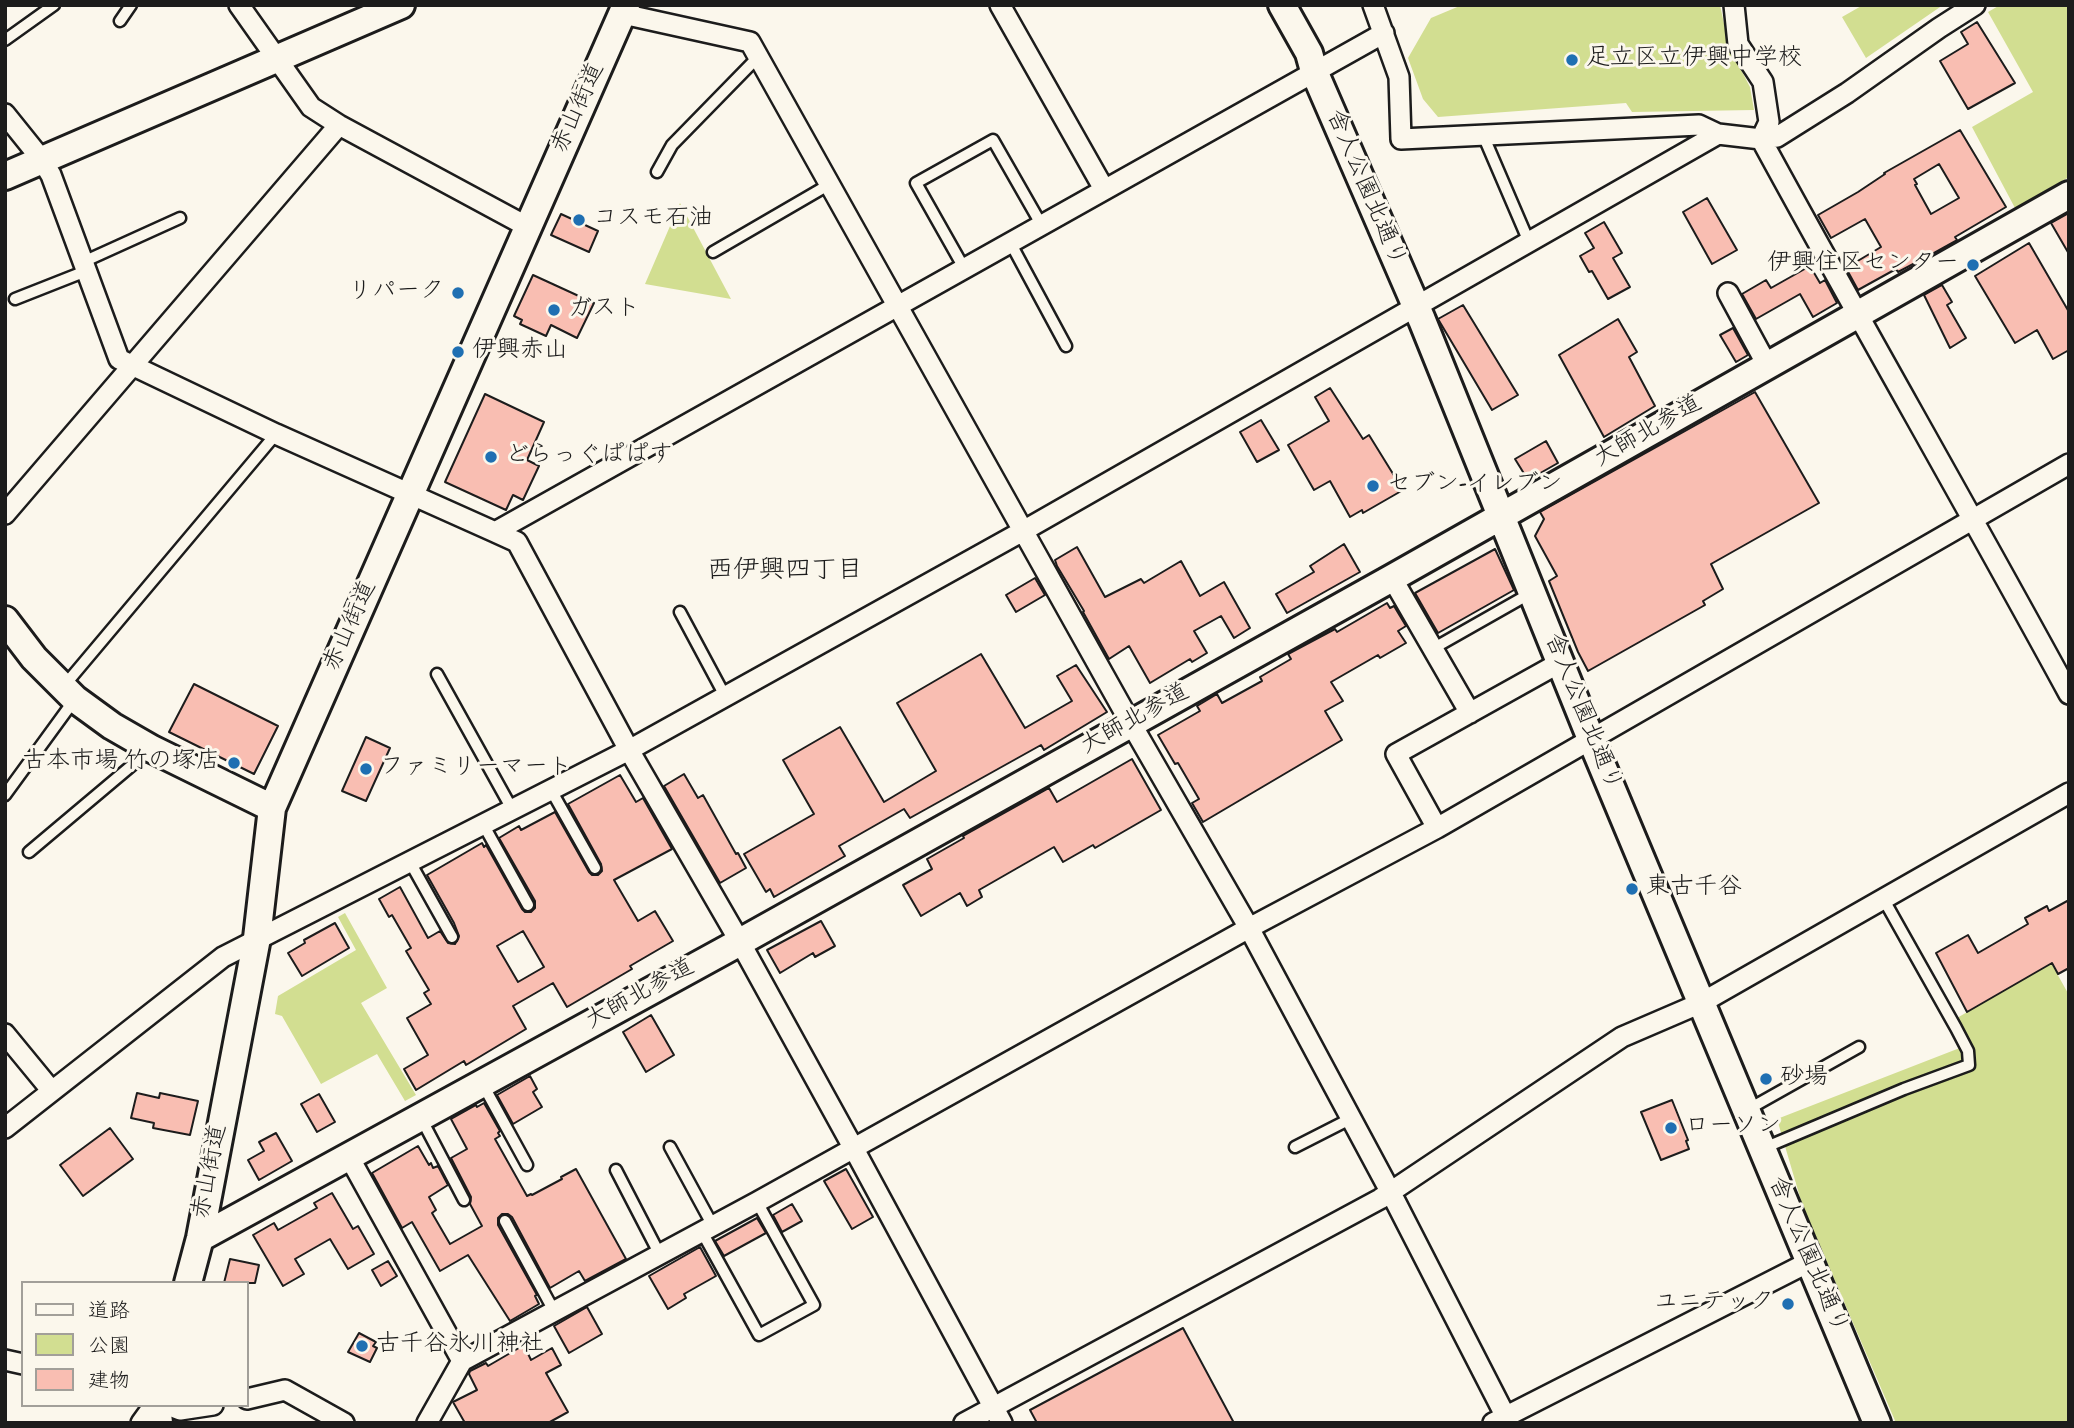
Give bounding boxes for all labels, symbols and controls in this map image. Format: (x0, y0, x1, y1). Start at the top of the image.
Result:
place label: 足立区立伊興中学校 (1586, 46, 1802, 74)
marker: 足立区立伊興中学校 (1564, 52, 1580, 68)
street label: 赤山街道 (547, 59, 613, 159)
street label: 舎人公園北通り (1318, 106, 1410, 272)
place label: コスモ石油 (593, 206, 713, 234)
marker: コスモ石油 (571, 212, 587, 228)
place label: 伊興住区センター (1767, 251, 1959, 279)
marker: 伊興住区センター (1965, 257, 1981, 273)
place label: リパーク (348, 279, 444, 307)
marker: リパーク (450, 285, 466, 301)
place label: ガスト (568, 296, 640, 324)
marker: ガスト (546, 302, 562, 318)
place label: 伊興赤山 (472, 338, 568, 366)
marker: 伊興赤山 (450, 344, 466, 360)
street label: 大師北参道 (1590, 391, 1708, 475)
place label: どらっぐぱぱす (505, 443, 673, 471)
marker: どらっぐぱぱす (483, 449, 499, 465)
place label: セブン-イレブン (1387, 472, 1563, 500)
marker: セブン-イレブン (1365, 478, 1381, 494)
district label: 西伊興四丁目 (707, 557, 863, 589)
street label: 赤山街道 (319, 577, 385, 677)
street label: 舎人公園北通り (1536, 630, 1626, 796)
street label: 大師北参道 (1077, 679, 1195, 763)
place label: 古本市場 竹の塚店 (22, 749, 220, 777)
marker: 古本市場 竹の塚店 (226, 755, 242, 771)
place label: ファミリーマート (380, 755, 572, 783)
marker: ファミリーマート (358, 761, 374, 777)
place label: 東古千谷 (1646, 875, 1742, 903)
marker: 東古千谷 (1624, 881, 1640, 897)
street label: 大師北参道 (582, 954, 700, 1038)
place label: 砂場 (1780, 1065, 1828, 1093)
marker: 砂場 (1758, 1071, 1774, 1087)
place label: ローソン (1685, 1114, 1781, 1142)
marker: ローソン (1663, 1120, 1679, 1136)
street label: 赤山街道 (189, 1122, 235, 1222)
street label: 舎人公園北通り (1760, 1173, 1852, 1339)
legend (21, 1281, 248, 1407)
place label: ユニテック (1654, 1290, 1774, 1318)
marker: ユニテック (1780, 1296, 1796, 1312)
text: 道路 (88, 1301, 130, 1326)
place label: 古千谷氷川神社 (376, 1332, 544, 1360)
text: 公園 (88, 1336, 130, 1361)
marker: 古千谷氷川神社 (354, 1338, 370, 1354)
text: 建物 (88, 1371, 130, 1396)

